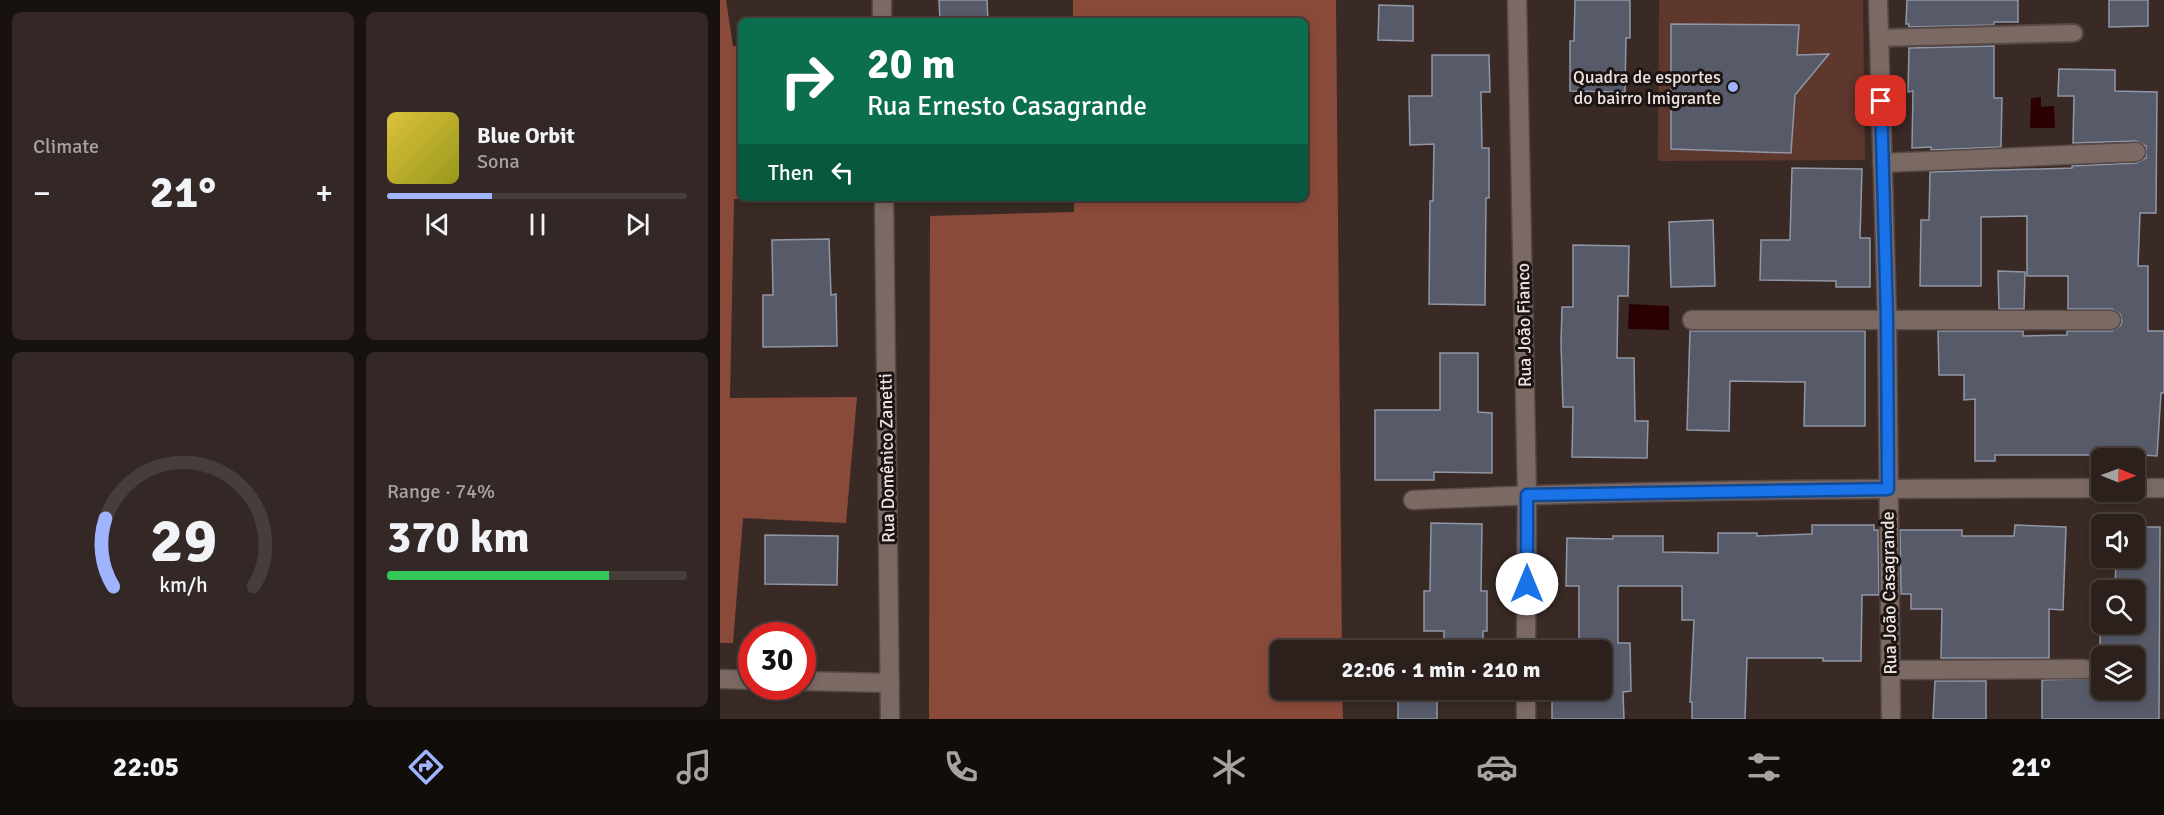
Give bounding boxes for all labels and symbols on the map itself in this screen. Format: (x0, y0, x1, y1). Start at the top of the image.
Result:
place label: Quadra de esportes do bairro Imigrante (1573, 66, 1721, 109)
pin (1855, 75, 1906, 126)
marker: Quadra de esportes do bairro Imigrante (1726, 80, 1740, 94)
street label: Rua João Fianco (1512, 263, 1536, 387)
street label: Rua Domênico Zanetti (875, 373, 899, 543)
north arrow (2091, 448, 2145, 502)
street label: Rua João Casagrande (1877, 511, 1901, 675)
position arrow (1495, 552, 1559, 616)
speed limit sign: 30 (738, 622, 816, 700)

